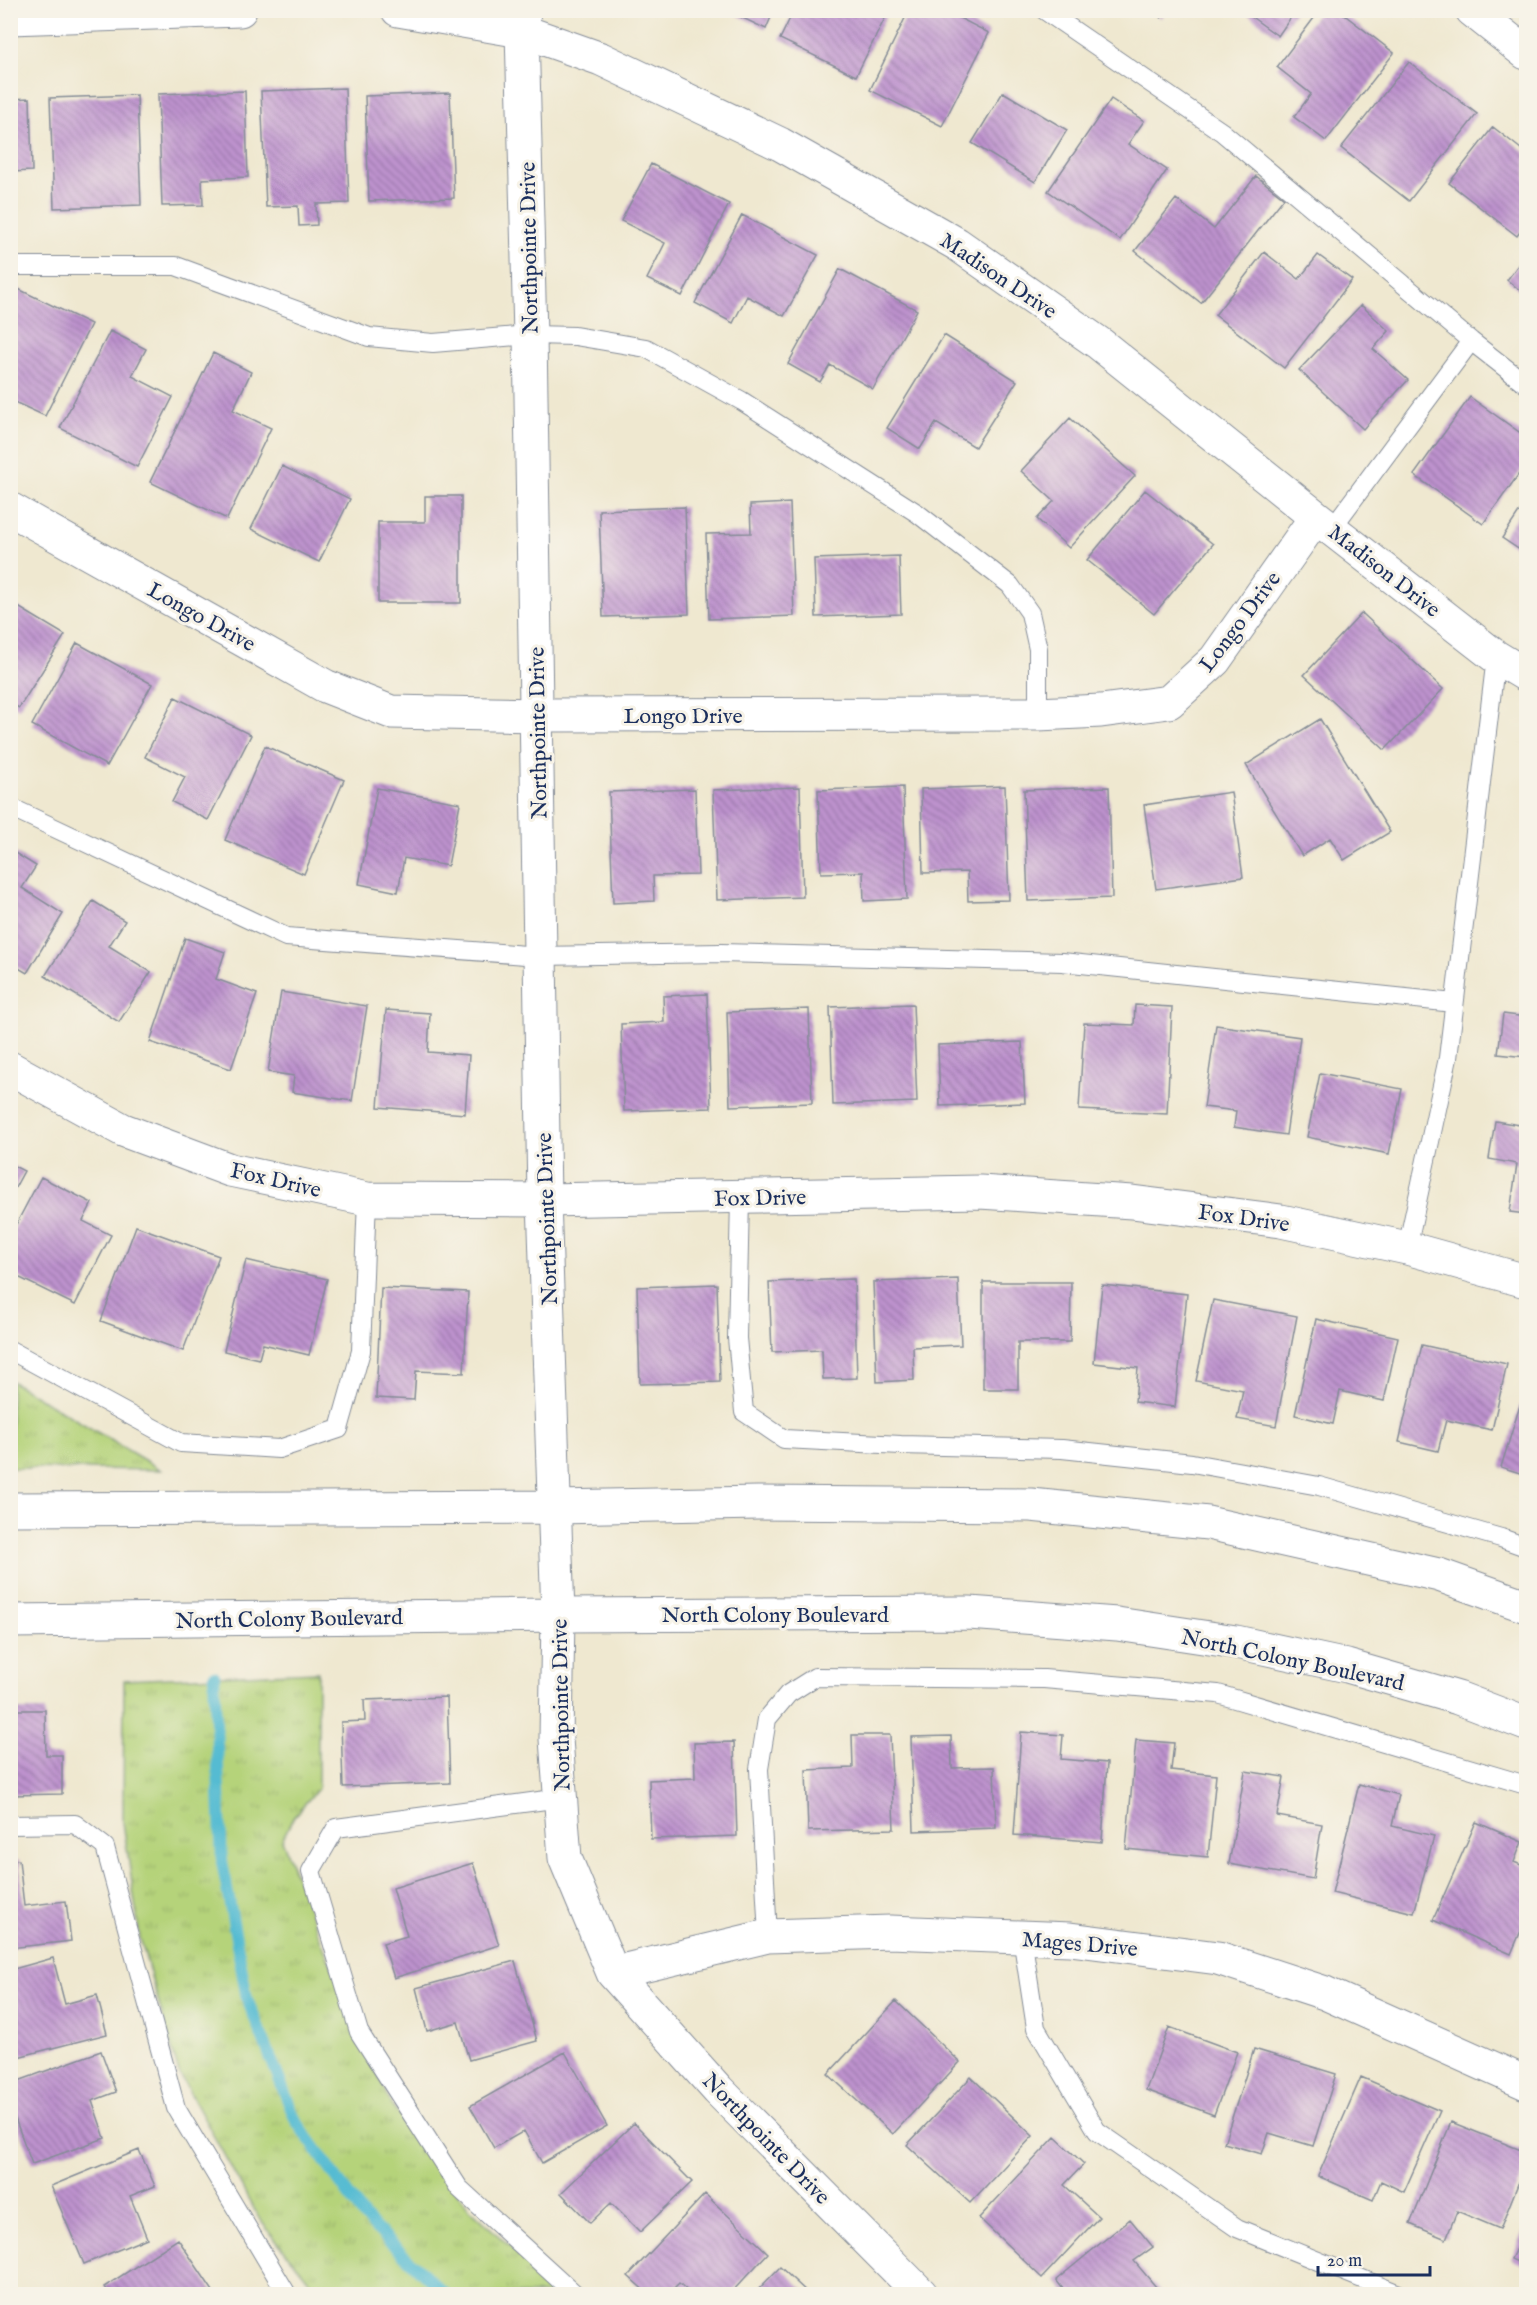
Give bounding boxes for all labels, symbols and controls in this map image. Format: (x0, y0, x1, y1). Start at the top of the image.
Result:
street label: Northpointe Drive (514, 161, 546, 334)
street label: Madison Drive (934, 227, 1062, 326)
street label: Madison Drive (1322, 519, 1446, 624)
street label: Longo Drive (1194, 566, 1288, 678)
street label: Longo Drive (142, 577, 260, 659)
street label: Northpointe Drive (523, 646, 555, 819)
street label: Longo Drive (623, 703, 743, 731)
street label: Northpointe Drive (531, 1132, 565, 1306)
street label: Fox Drive (227, 1157, 324, 1205)
street label: Fox Drive (714, 1184, 806, 1214)
street label: Fox Drive (1196, 1199, 1291, 1239)
street label: North Colony Boulevard (661, 1602, 889, 1630)
street label: North Colony Boulevard (175, 1604, 403, 1636)
street label: Northpointe Drive (546, 1618, 578, 1791)
street label: North Colony Boulevard (1178, 1624, 1407, 1698)
street label: Mages Drive (1021, 1926, 1139, 1964)
street label: Northpointe Drive (696, 2068, 836, 2211)
scale bar (1318, 2239, 1430, 2277)
text: 20 m (1327, 2250, 1362, 2273)

